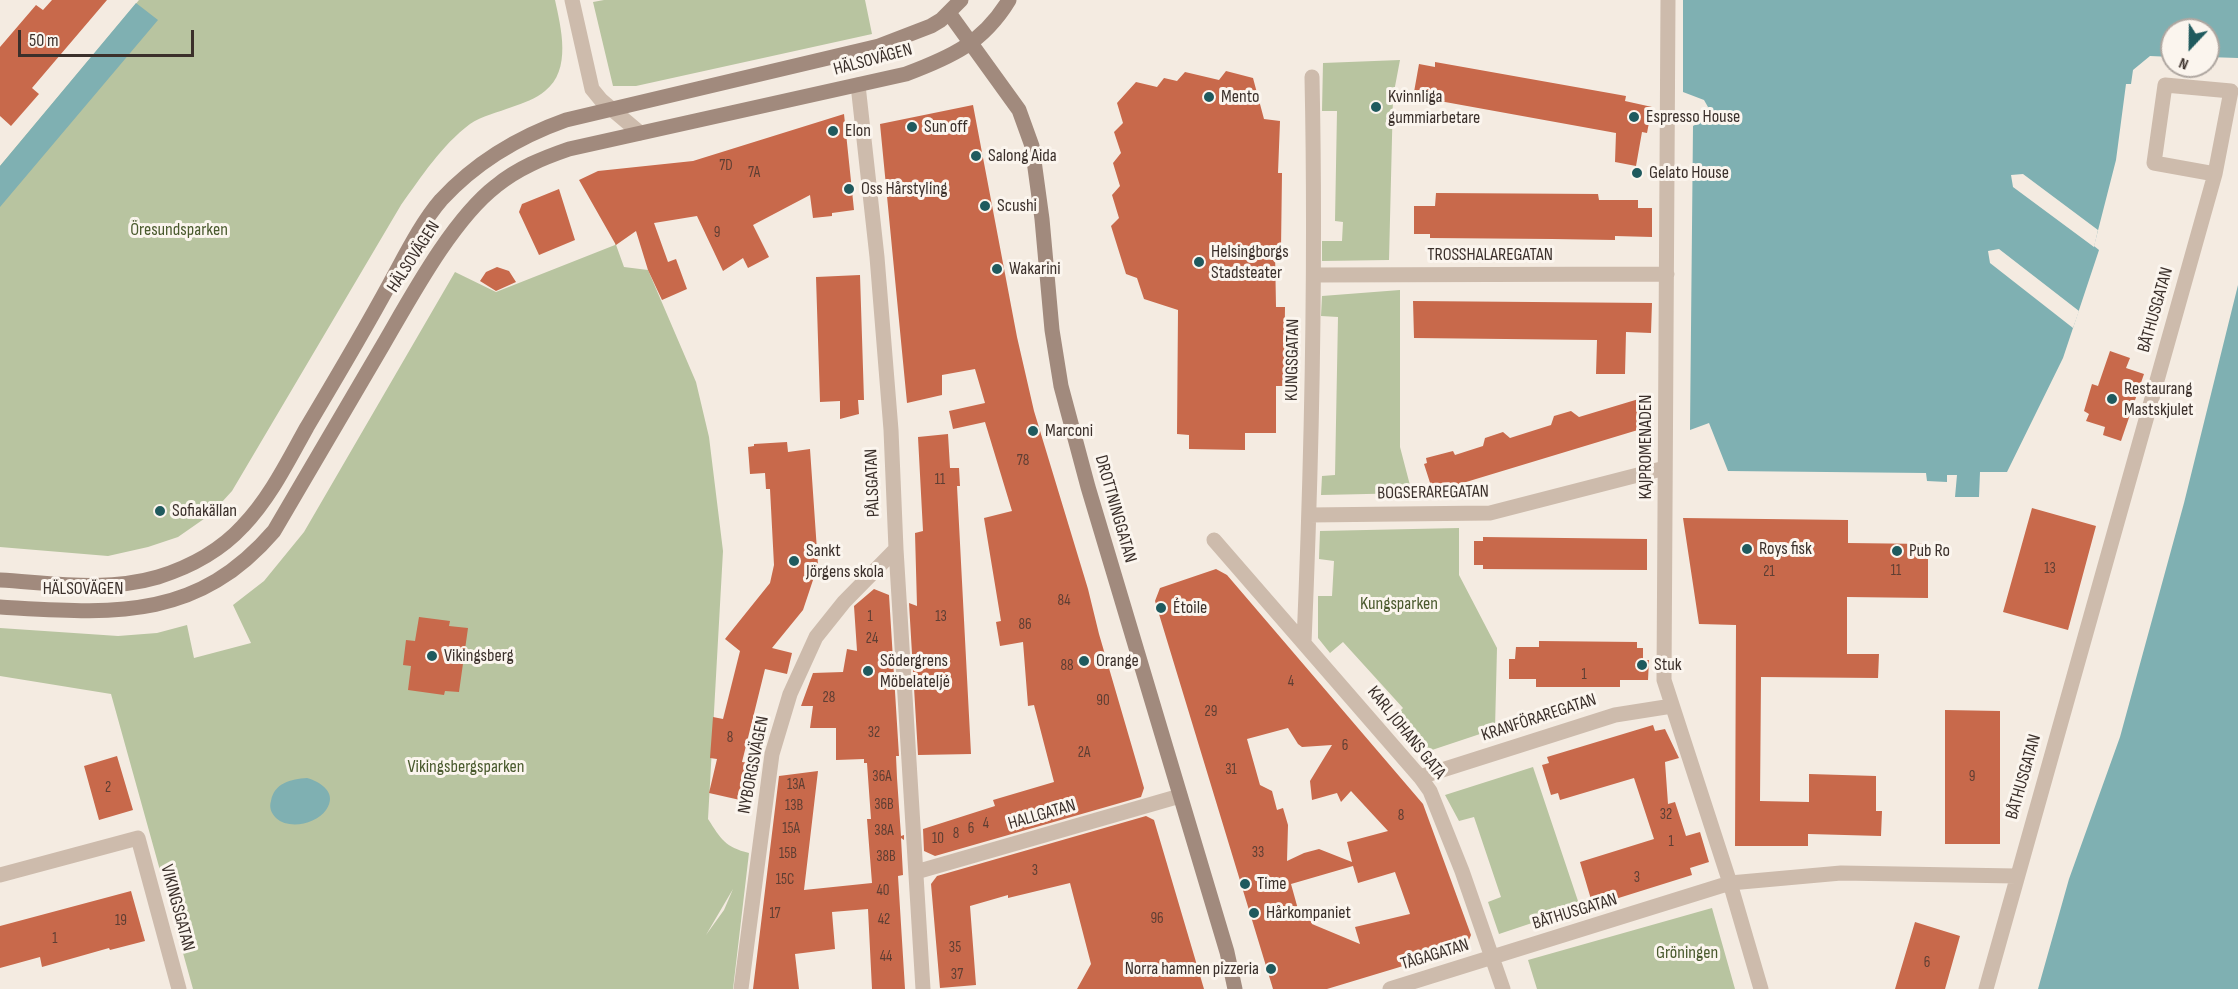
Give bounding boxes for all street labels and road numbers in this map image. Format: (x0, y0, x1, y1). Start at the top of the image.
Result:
street label: HÄLSOVÄGEN (831, 39, 915, 81)
street label: HÄLSOVÄGEN (383, 217, 445, 297)
street label: TROSSHALAREGATAN (1427, 244, 1553, 266)
street label: BÅTHUSGATAN (2134, 265, 2178, 355)
street label: KUNGSGATAN (1281, 319, 1305, 401)
street label: KAJPROMENADEN (1635, 395, 1657, 499)
street label: PÅLSGATAN (861, 448, 885, 518)
street label: DROTTNINGGATAN (1089, 453, 1141, 565)
street label: BOGSERAREGATAN (1377, 481, 1489, 505)
street label: HÄLSOVÄGEN (43, 578, 123, 600)
street label: KARL JOHANS GATA (1362, 682, 1450, 784)
street label: KRANFÖRAREGATAN (1479, 689, 1599, 747)
street label: NYBORGSVÄGEN (734, 714, 774, 816)
street label: BÅTHUSGATAN (2002, 732, 2046, 822)
street label: HALLGATAN (1006, 795, 1078, 835)
street label: VIKINGSGATAN (155, 862, 199, 954)
street label: BÅTHUSGATAN (1530, 889, 1620, 935)
street label: TÅGAGATAN (1398, 934, 1472, 976)

